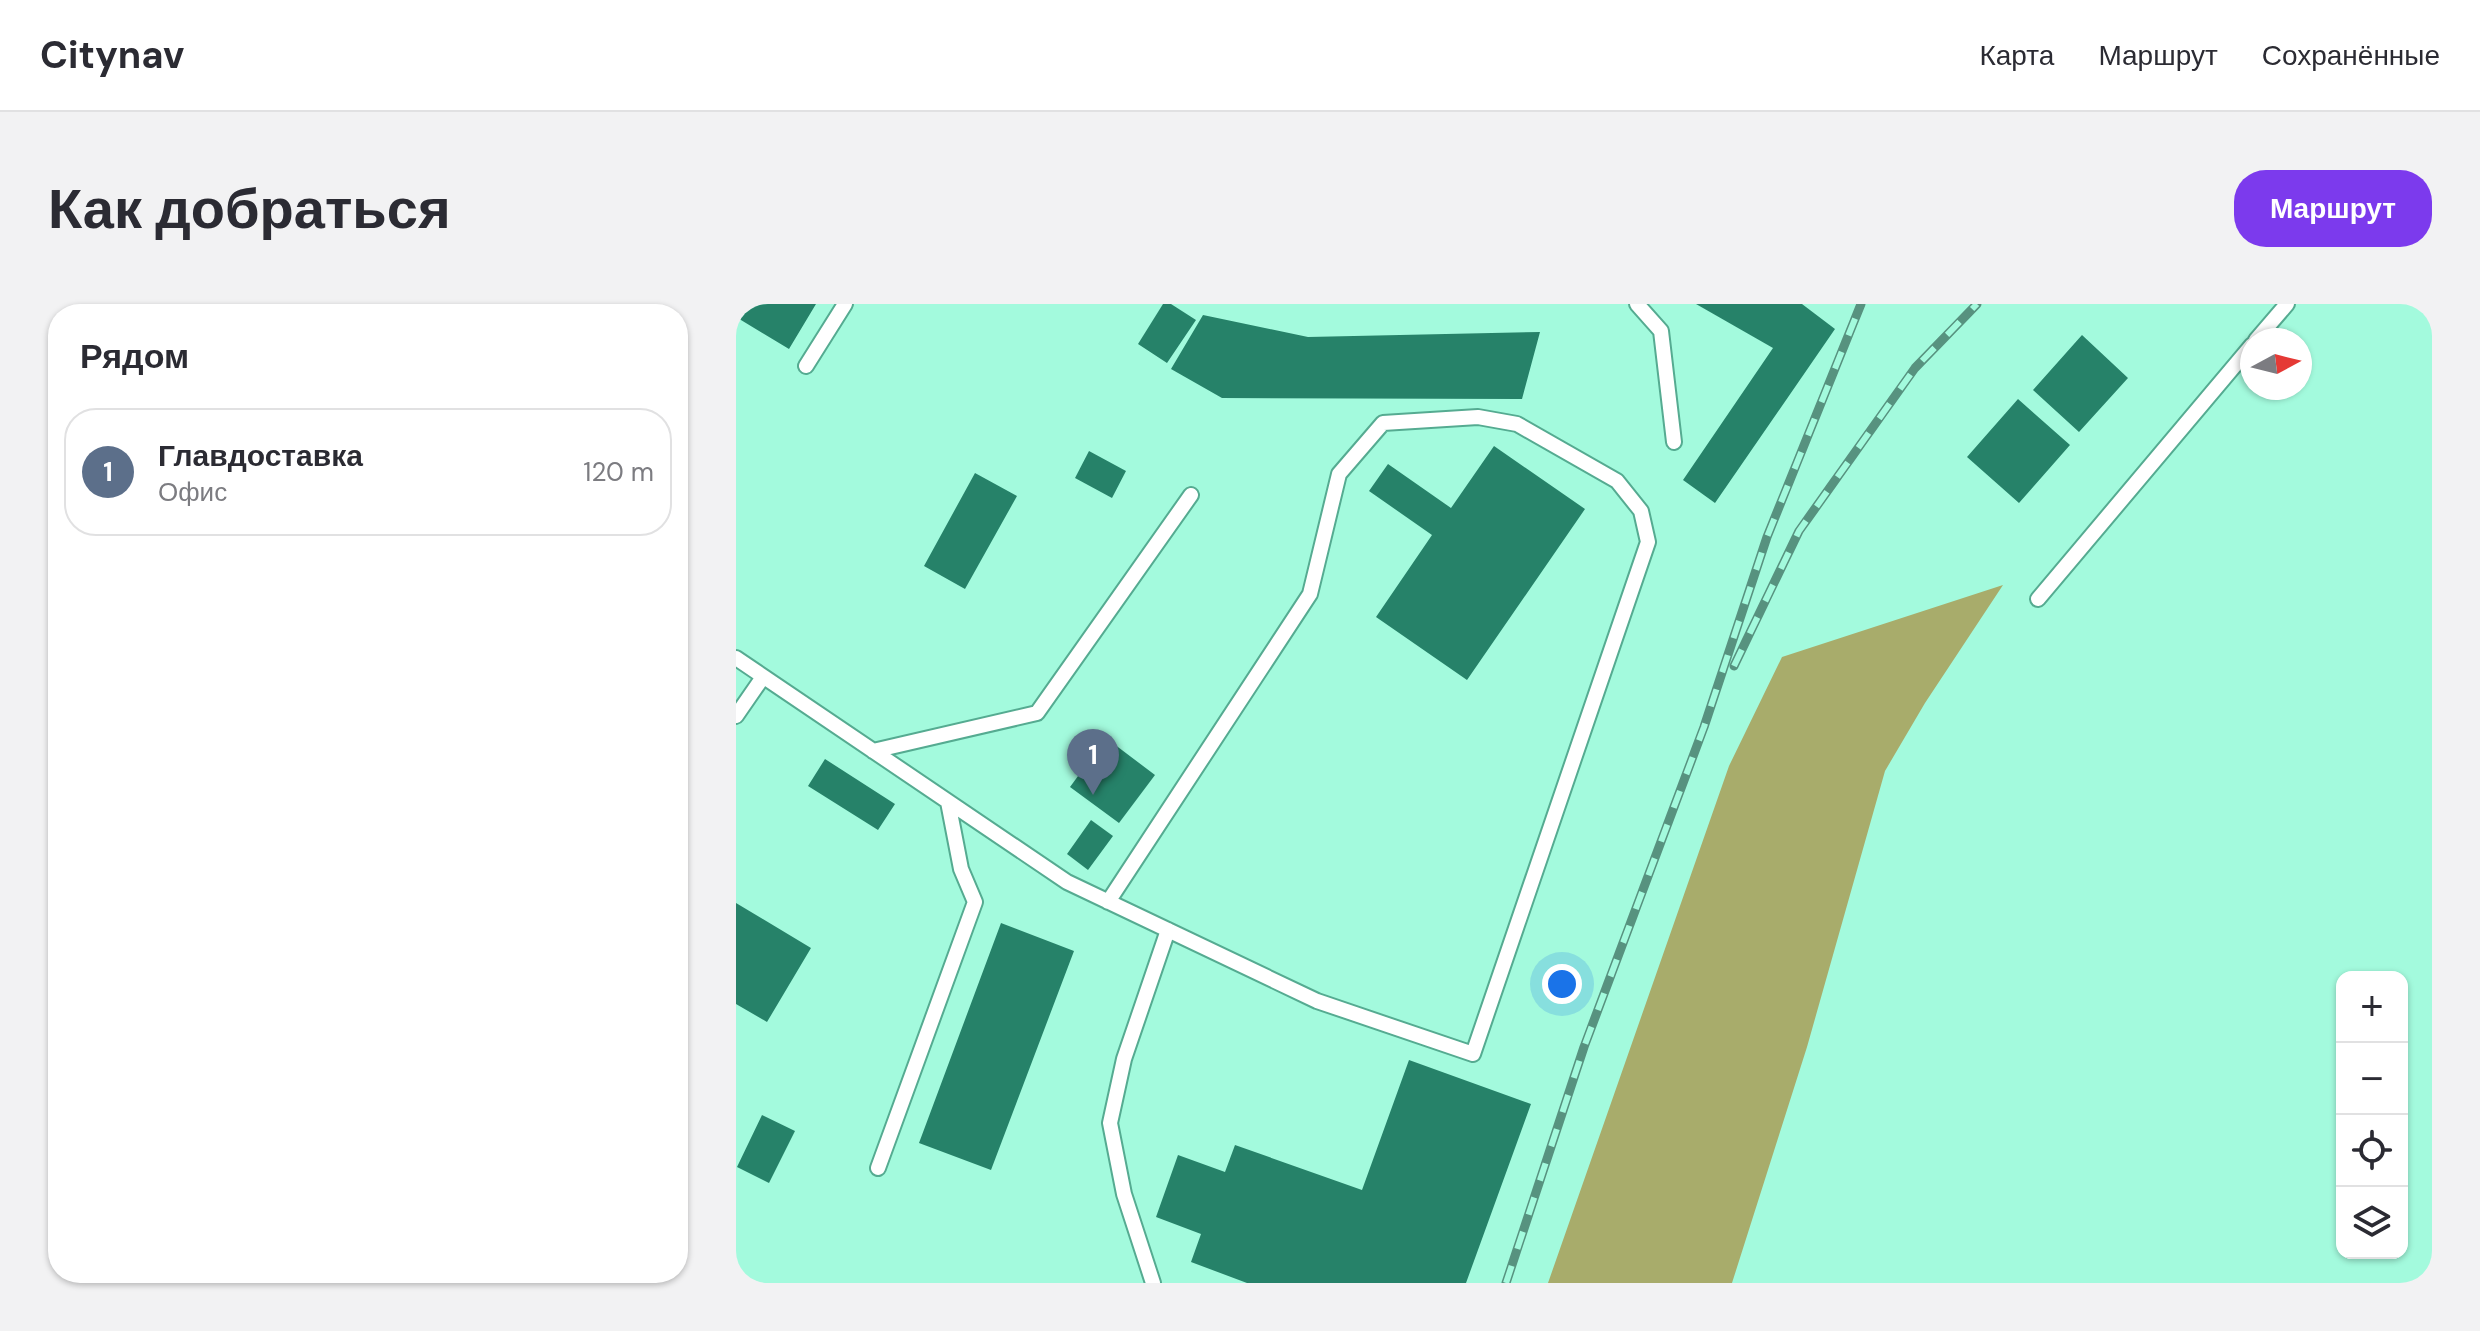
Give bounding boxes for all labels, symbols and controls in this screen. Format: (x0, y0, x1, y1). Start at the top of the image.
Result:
text: Citynav (40, 30, 184, 80)
text: Карта (1979, 37, 2054, 74)
text: Маршрут (2098, 37, 2218, 74)
text: Сохранённые (2262, 37, 2440, 74)
button: Маршрут (2234, 170, 2432, 247)
text: Как добраться (48, 172, 451, 245)
north arrow (2240, 328, 2312, 400)
text: Рядом (80, 334, 189, 379)
text: Главдоставка (158, 436, 363, 475)
text: 1 (103, 455, 113, 489)
text: 120 m (583, 455, 654, 489)
text: Офис (158, 475, 227, 509)
pin: 1 (1067, 729, 1119, 795)
your location (1542, 964, 1582, 1004)
map controls (2336, 971, 2408, 1259)
button: + (2336, 971, 2408, 1043)
button: − (2336, 1043, 2408, 1115)
button: locate (2336, 1115, 2408, 1187)
button: layers (2336, 1187, 2408, 1259)

